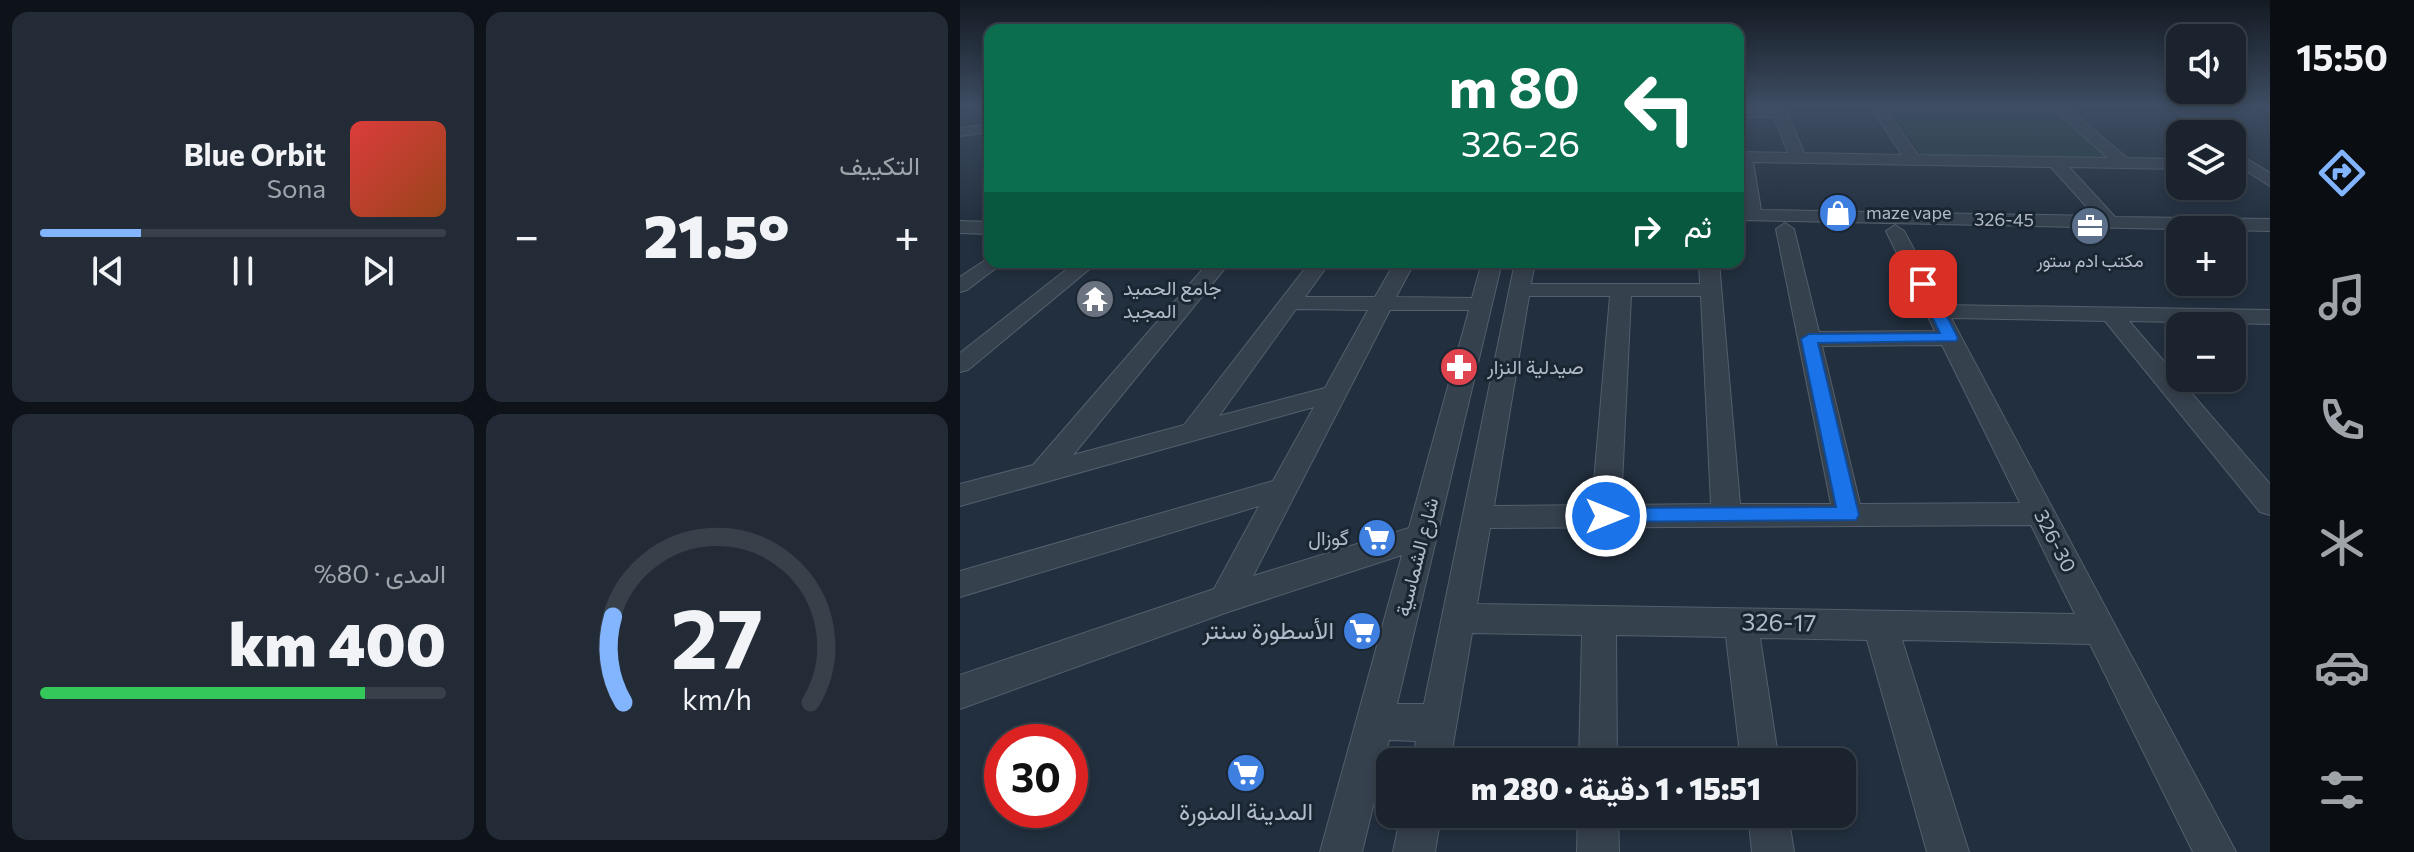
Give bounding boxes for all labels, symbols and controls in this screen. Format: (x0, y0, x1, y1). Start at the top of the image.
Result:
map controls (2166, 24, 2246, 392)
button: sound (2166, 24, 2246, 104)
text: 15:50 (2296, 34, 2388, 78)
text: 80 m (1449, 51, 1580, 120)
icon: left (1608, 56, 1712, 160)
text: 326-26 (1461, 120, 1580, 164)
button: layers (2166, 120, 2246, 200)
text: Blue Orbit (184, 135, 326, 172)
icon: directions (2314, 145, 2370, 201)
text: التكييف (839, 149, 920, 180)
text: Sona (267, 172, 326, 203)
shop icon: maze vape (1817, 192, 1859, 234)
text: 21.5° (643, 197, 790, 270)
place label: maze vape (1866, 201, 1952, 223)
office icon: مكتب ادم ستور (2069, 205, 2111, 247)
text: − (514, 207, 539, 261)
text: + (894, 207, 920, 261)
text: ثم (1684, 207, 1712, 244)
street label: 326-45 (1974, 207, 2034, 231)
icon: right (1624, 208, 1668, 252)
button: + (2166, 216, 2246, 296)
icon: previous (86, 249, 130, 293)
icon: pause (221, 249, 265, 293)
icon: next (356, 249, 400, 293)
place label: مكتب ادم ستور (2035, 249, 2144, 273)
pin (1889, 250, 1957, 318)
icon: arrive (1901, 262, 1945, 306)
icon: music (2314, 269, 2370, 325)
place label: جامع الحميد المجيد (1123, 275, 1222, 323)
temple icon: جامع الحميد المجيد (1074, 278, 1116, 320)
button: − (2166, 312, 2246, 392)
pharmacy icon: صيدلية النزار (1438, 346, 1480, 388)
place label: صيدلية النزار (1486, 354, 1584, 380)
icon: phone (2314, 392, 2370, 448)
position arrow (1564, 474, 1648, 558)
street label: شارع الشماسية (1390, 495, 1445, 619)
street label: 326-30 (2030, 505, 2082, 576)
icon: climate (2314, 515, 2370, 571)
supermarket icon: گوزال (1356, 517, 1398, 559)
place label: گوزال (1308, 525, 1349, 551)
text: المدى · 80% (314, 557, 446, 588)
text: 27 (671, 584, 763, 686)
text: 400 km (229, 605, 446, 678)
street label: 326-17 (1742, 606, 1817, 637)
supermarket icon: الأسطورة سنتر (1341, 610, 1383, 652)
place label: الأسطورة سنتر (1201, 615, 1334, 646)
icon: car (2314, 639, 2370, 695)
text: km/h (682, 681, 752, 716)
speed limit sign: 30 (984, 724, 1088, 828)
supermarket icon: المدينة المنورة (1225, 752, 1267, 794)
icon: filters (2314, 762, 2370, 818)
text: 15:51 · 1 دقيقة · 280 m (1471, 769, 1761, 806)
place label: المدينة المنورة (1179, 796, 1313, 827)

